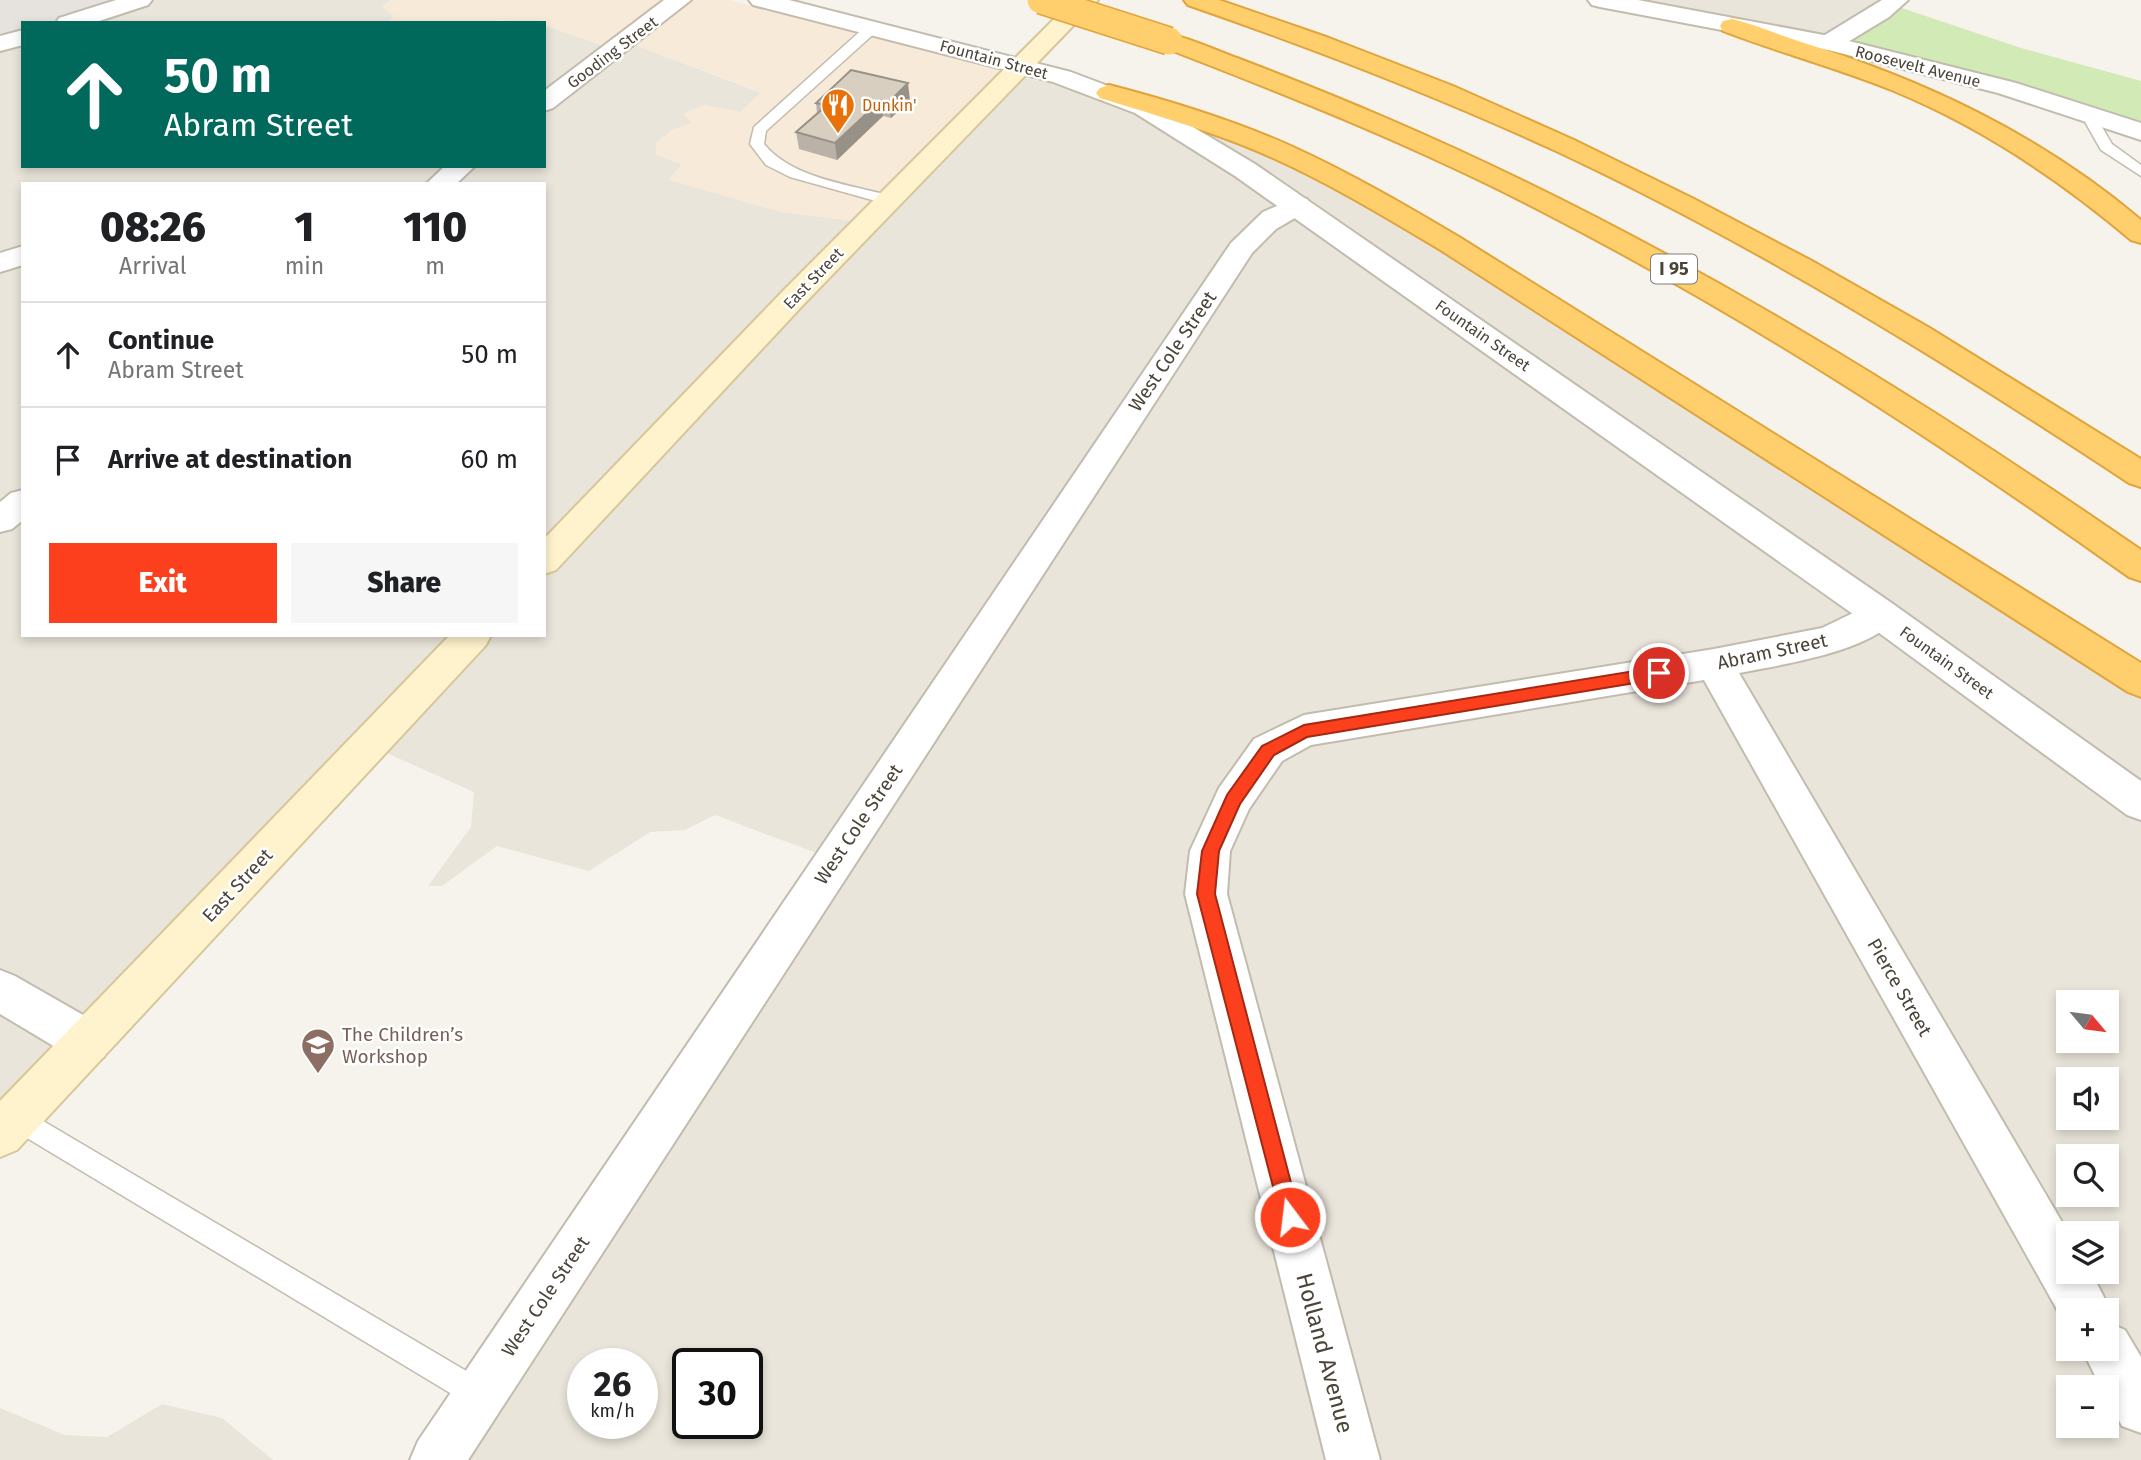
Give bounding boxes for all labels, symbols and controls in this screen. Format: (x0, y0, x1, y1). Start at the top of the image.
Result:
street label: Gooding Street (563, 12, 661, 93)
street label: Fountain Street (938, 36, 1050, 83)
street label: Roosevelt Avenue (1853, 42, 1983, 91)
text: 50 m (164, 46, 272, 105)
icon: ahead (49, 49, 140, 140)
restaurant icon: Dunkin' (819, 86, 857, 135)
place label: Dunkin' (862, 96, 916, 115)
text: Abram Street (164, 106, 353, 144)
text: 08:26 (100, 202, 206, 252)
text: 1 (295, 202, 314, 252)
text: 110 (403, 202, 467, 252)
street label: East Street (779, 244, 847, 313)
text: Arrival (119, 252, 187, 280)
text: min (285, 252, 324, 280)
text: m (425, 252, 445, 280)
road number: I 95 (1651, 255, 1697, 284)
street label: West Cole Street (1124, 287, 1221, 416)
street label: Fountain Street (1432, 296, 1534, 375)
text: Continue (108, 325, 214, 356)
icon: ahead (49, 336, 87, 374)
text: 50 m (461, 339, 518, 370)
text: Abram Street (108, 356, 244, 384)
icon: arrive (49, 441, 87, 479)
text: Arrive at destination (108, 444, 352, 475)
text: 60 m (460, 444, 518, 475)
button: Exit (49, 543, 277, 623)
button: Share (291, 543, 518, 623)
street label: Fountain Street (1896, 622, 1997, 703)
street label: Abram Street (1715, 629, 1829, 674)
pin (1629, 643, 1689, 703)
icon: arrive (1640, 654, 1678, 692)
street label: West Cole Street (810, 760, 907, 889)
street label: East Street (197, 844, 277, 927)
street label: Pierce Street (1862, 934, 1937, 1040)
north arrow (2056, 990, 2119, 1054)
map controls (2056, 990, 2119, 1438)
place label: The Children’s Workshop (342, 1023, 463, 1068)
school or university icon: The Children’s Workshop (299, 1026, 337, 1075)
button: sound (2056, 1067, 2119, 1130)
button: search (2056, 1144, 2119, 1207)
position arrow (1253, 1180, 1327, 1254)
button: layers (2056, 1221, 2119, 1284)
street label: West Cole Street (497, 1232, 594, 1361)
street label: Holland Avenue (1290, 1270, 1360, 1436)
button: + (2056, 1298, 2119, 1361)
speed limit sign: 30 (672, 1348, 763, 1439)
text: 26 (594, 1363, 631, 1405)
button: − (2056, 1375, 2119, 1438)
text: km/h (590, 1400, 635, 1422)

